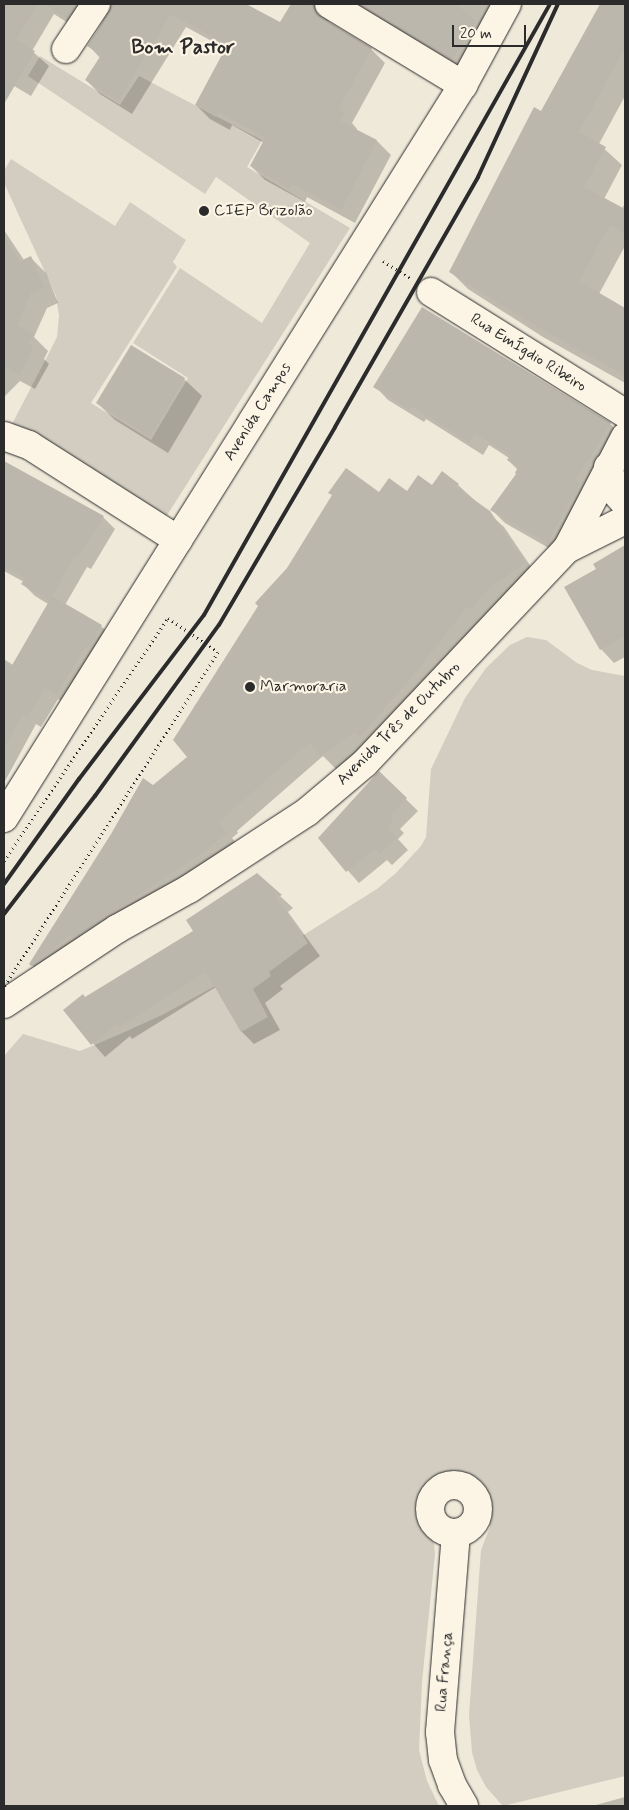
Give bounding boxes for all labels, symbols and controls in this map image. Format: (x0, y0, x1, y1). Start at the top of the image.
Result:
scale bar (454, 15, 528, 47)
text: 20 m (460, 24, 492, 44)
district label: Bom Pastor (132, 34, 234, 60)
place label: CIEP Brizolão (214, 201, 313, 221)
marker: CIEP Brizolão (198, 205, 210, 217)
street label: Rua EmÍgdio Ribeiro (466, 310, 590, 396)
street label: Avenida Campos (220, 359, 296, 465)
street label: Avenida Três de Outubro (335, 660, 463, 788)
place label: Marmoraria (260, 677, 347, 697)
marker: Marmoraria (244, 681, 256, 693)
street label: Rua França (432, 1632, 458, 1712)

